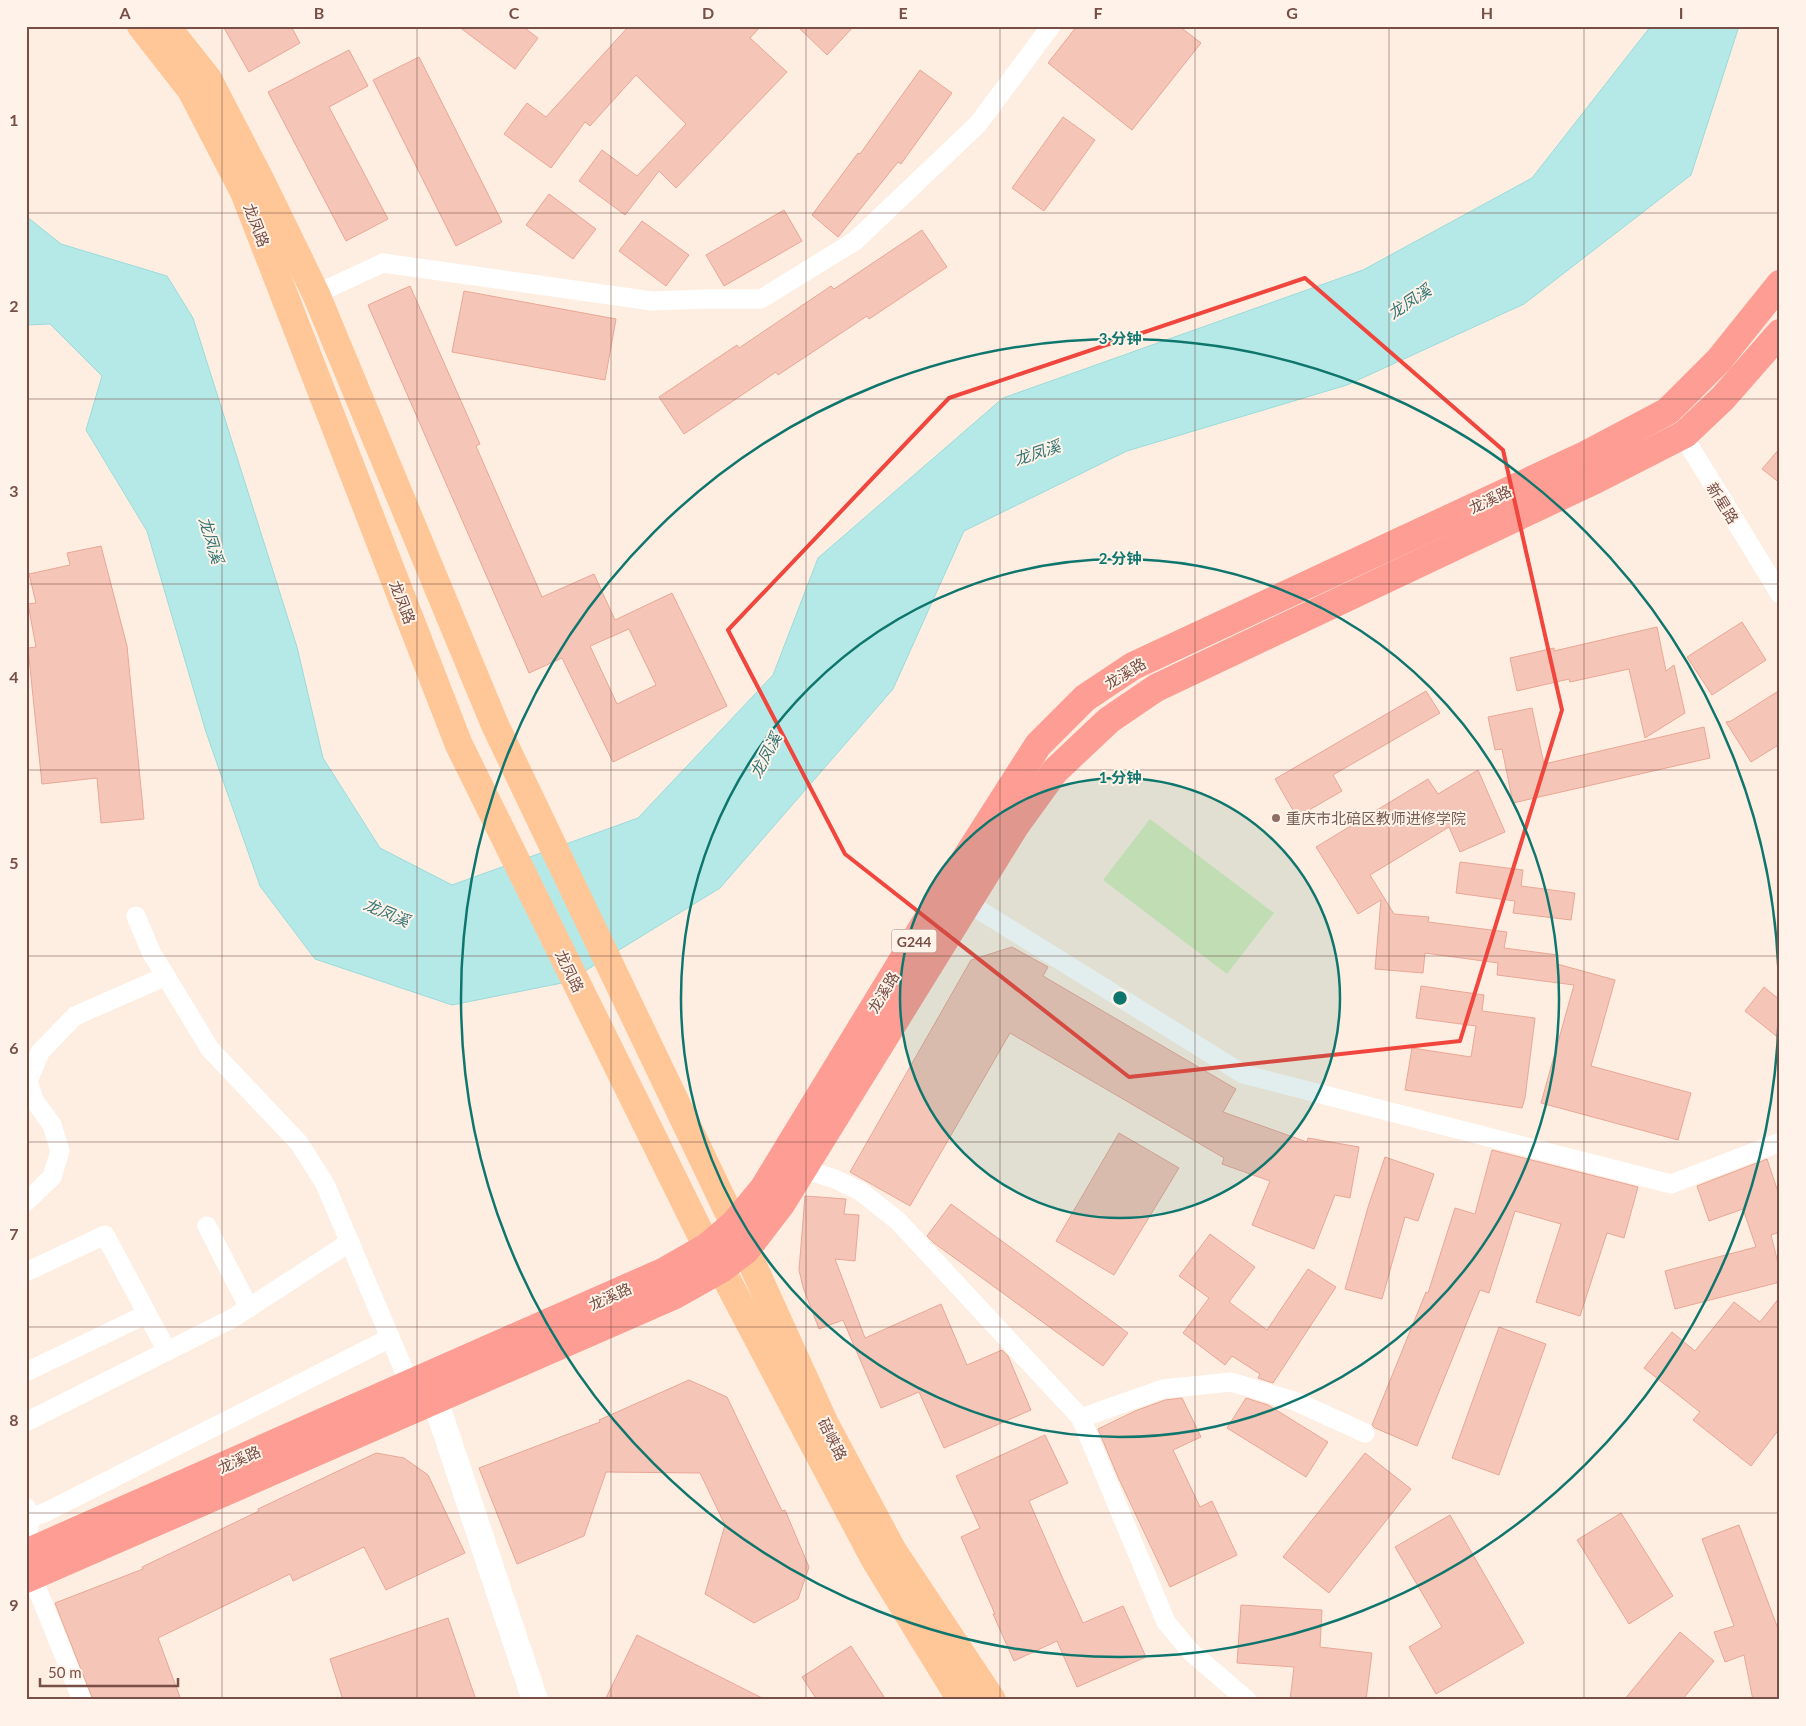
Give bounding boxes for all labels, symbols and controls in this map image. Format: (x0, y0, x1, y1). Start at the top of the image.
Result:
text: A (118, 3, 131, 22)
text: B (314, 3, 324, 22)
text: C (509, 3, 520, 22)
text: D (702, 3, 714, 22)
text: E (898, 3, 908, 22)
text: F (1093, 3, 1103, 22)
text: G (1286, 3, 1298, 22)
text: H (1481, 3, 1493, 22)
text: I (1679, 3, 1683, 22)
text: 1 (9, 110, 19, 129)
street label: 龙凤路 (241, 201, 273, 249)
water label: 龙凤溪 (1384, 279, 1436, 322)
text: 2 (9, 296, 19, 315)
text: 3 分钟 (1099, 329, 1141, 347)
water label: 龙凤溪 (1011, 435, 1065, 468)
street label: 新星路 (1703, 479, 1743, 527)
text: 3 (9, 481, 19, 500)
street label: 龙溪路 (1466, 481, 1514, 517)
water label: 龙凤溪 (196, 514, 229, 568)
text: 2 分钟 (1099, 549, 1141, 567)
street label: 龙凤路 (387, 578, 419, 626)
street label: 龙溪路 (1101, 654, 1149, 692)
text: 4 (9, 667, 19, 686)
water label: 龙凤溪 (745, 728, 786, 781)
text: 1 分钟 (1099, 768, 1141, 786)
place label: 重庆市北碚区教师进修学院 (1286, 809, 1466, 827)
marker: 重庆市北碚区教师进修学院 (1270, 812, 1282, 824)
text: 5 (9, 853, 19, 872)
water label: 龙凤溪 (361, 894, 415, 931)
road number: G244 (892, 929, 936, 952)
street label: 龙凤路 (552, 947, 588, 995)
street label: 龙溪路 (864, 968, 902, 1016)
centre of rings (1111, 989, 1129, 1007)
text: 6 (9, 1038, 19, 1057)
text: 7 (9, 1224, 19, 1243)
street label: 龙溪路 (586, 1279, 634, 1313)
text: 8 (9, 1410, 19, 1429)
street label: 碚峡路 (815, 1415, 851, 1463)
street label: 龙溪路 (215, 1442, 263, 1476)
text: 9 (9, 1595, 19, 1614)
scale bar (40, 1656, 178, 1688)
text: 50 m (48, 1663, 82, 1681)

